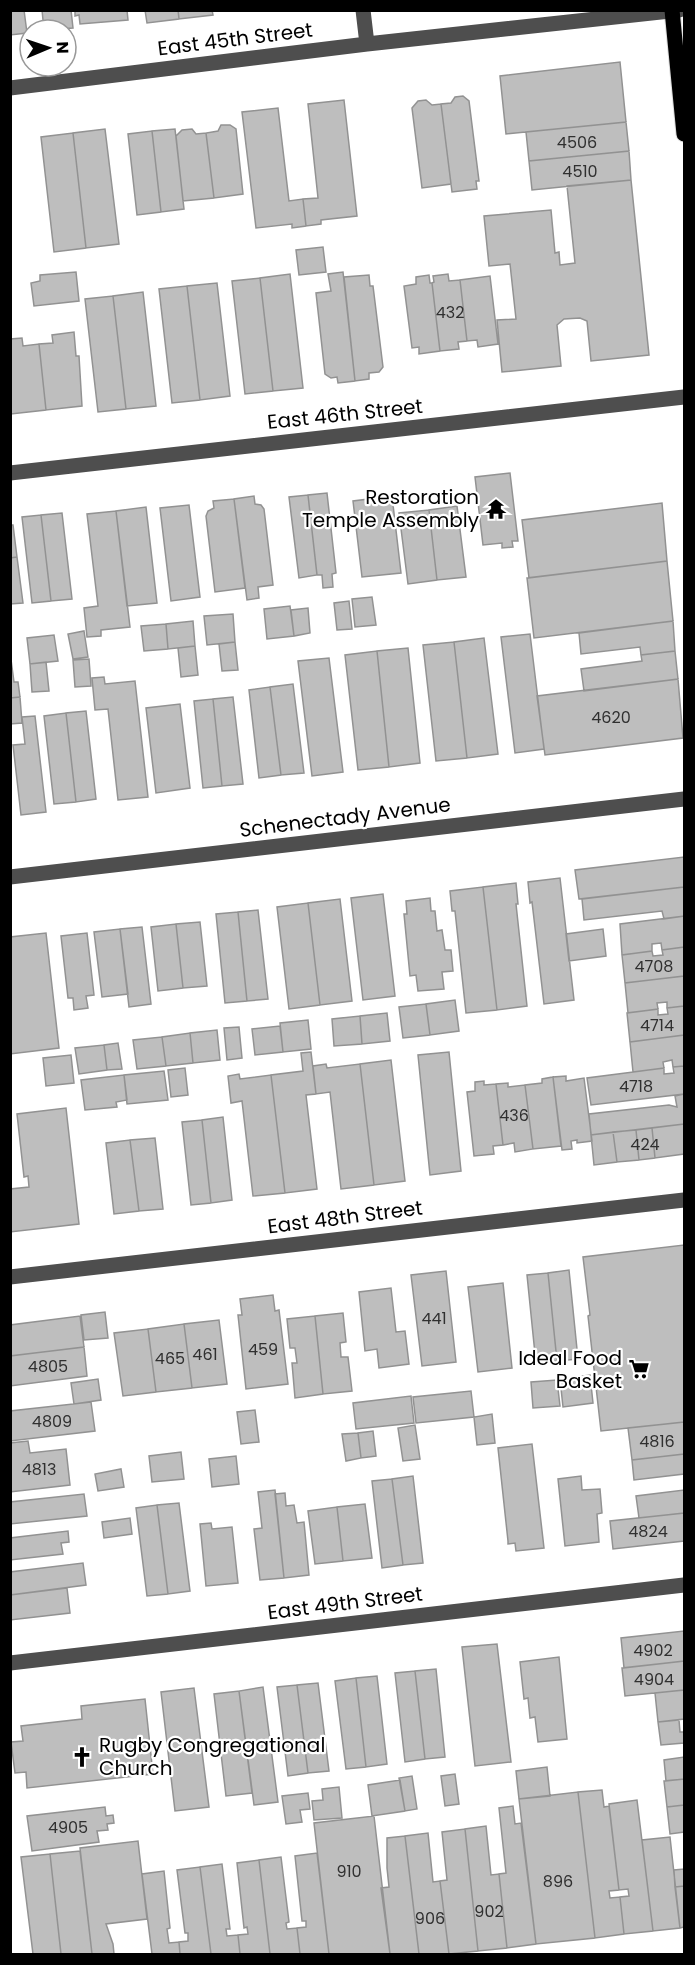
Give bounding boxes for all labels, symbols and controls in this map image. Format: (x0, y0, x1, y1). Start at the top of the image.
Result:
street label: East 45th Street (156, 16, 314, 62)
north arrow (18, 18, 78, 78)
text: N (51, 41, 74, 54)
house number: 4506 (557, 131, 597, 154)
house number: 4510 (562, 160, 598, 183)
house number: 432 (436, 301, 464, 324)
street label: East 46th Street (266, 392, 424, 436)
place label: Restoration Temple Assembly (302, 483, 479, 534)
temple icon: Restoration Temple Assembly (484, 497, 508, 521)
house number: 4620 (591, 706, 631, 729)
street label: Schenectady Avenue (238, 790, 452, 844)
house number: 4708 (635, 955, 673, 978)
house number: 4714 (640, 1014, 674, 1037)
house number: 4718 (619, 1075, 653, 1098)
house number: 436 (499, 1104, 529, 1127)
house number: 424 (630, 1133, 660, 1156)
street label: East 48th Street (266, 1194, 424, 1240)
house number: 441 (421, 1307, 447, 1330)
house number: 459 (248, 1338, 278, 1361)
house number: 461 (192, 1343, 218, 1366)
place label: Ideal Food Basket (518, 1344, 622, 1395)
house number: 465 (155, 1347, 185, 1370)
house number: 4805 (28, 1355, 68, 1378)
supermarket icon: Ideal Food Basket (627, 1357, 651, 1381)
house number: 4809 (32, 1410, 72, 1433)
house number: 4816 (639, 1430, 675, 1453)
house number: 4813 (22, 1458, 56, 1481)
house number: 4824 (628, 1520, 668, 1543)
street label: East 49th Street (266, 1580, 424, 1626)
house number: 4902 (633, 1639, 673, 1662)
house number: 4904 (634, 1668, 674, 1691)
place label: Rugby Congregational Church (99, 1731, 325, 1782)
church icon: Rugby Congregational Church (70, 1745, 94, 1769)
house number: 4905 (48, 1816, 88, 1839)
house number: 910 (336, 1860, 362, 1883)
house number: 896 (543, 1870, 573, 1893)
house number: 902 (474, 1900, 504, 1923)
house number: 906 (415, 1907, 445, 1930)

